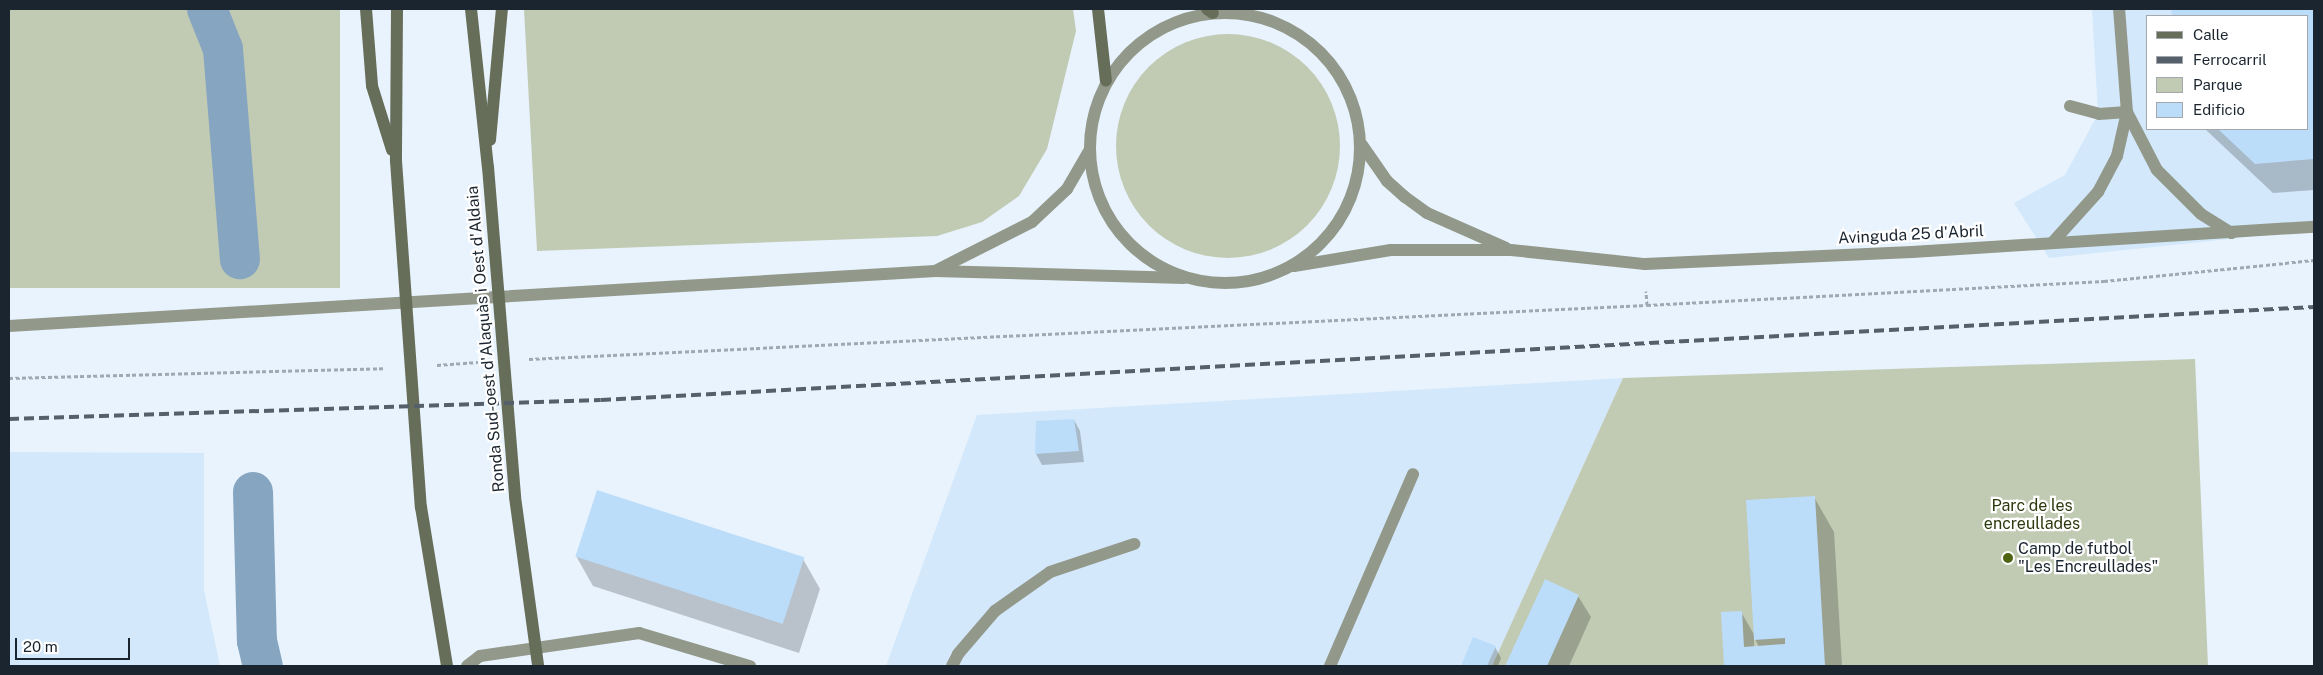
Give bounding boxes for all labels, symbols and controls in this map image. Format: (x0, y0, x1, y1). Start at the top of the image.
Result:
legend (2146, 15, 2308, 130)
text: Calle (2193, 26, 2229, 43)
text: Ferrocarril (2193, 51, 2267, 68)
text: Parque (2193, 76, 2243, 93)
text: Edificio (2193, 101, 2245, 118)
street label: Ronda Sud-oest d'Alaquàs i Oest d'Aldaia (463, 185, 509, 493)
street label: Avinguda 25 d'Abril (1838, 222, 1984, 248)
park label: Parc de les encreullades (1984, 496, 2080, 534)
place label: Camp de futbol "Les Encreullades" (2018, 539, 2158, 577)
marker: Camp de futbol "Les Encreullades" (2002, 552, 2014, 564)
scale bar (18, 628, 132, 660)
text: 20 m (23, 638, 58, 655)

